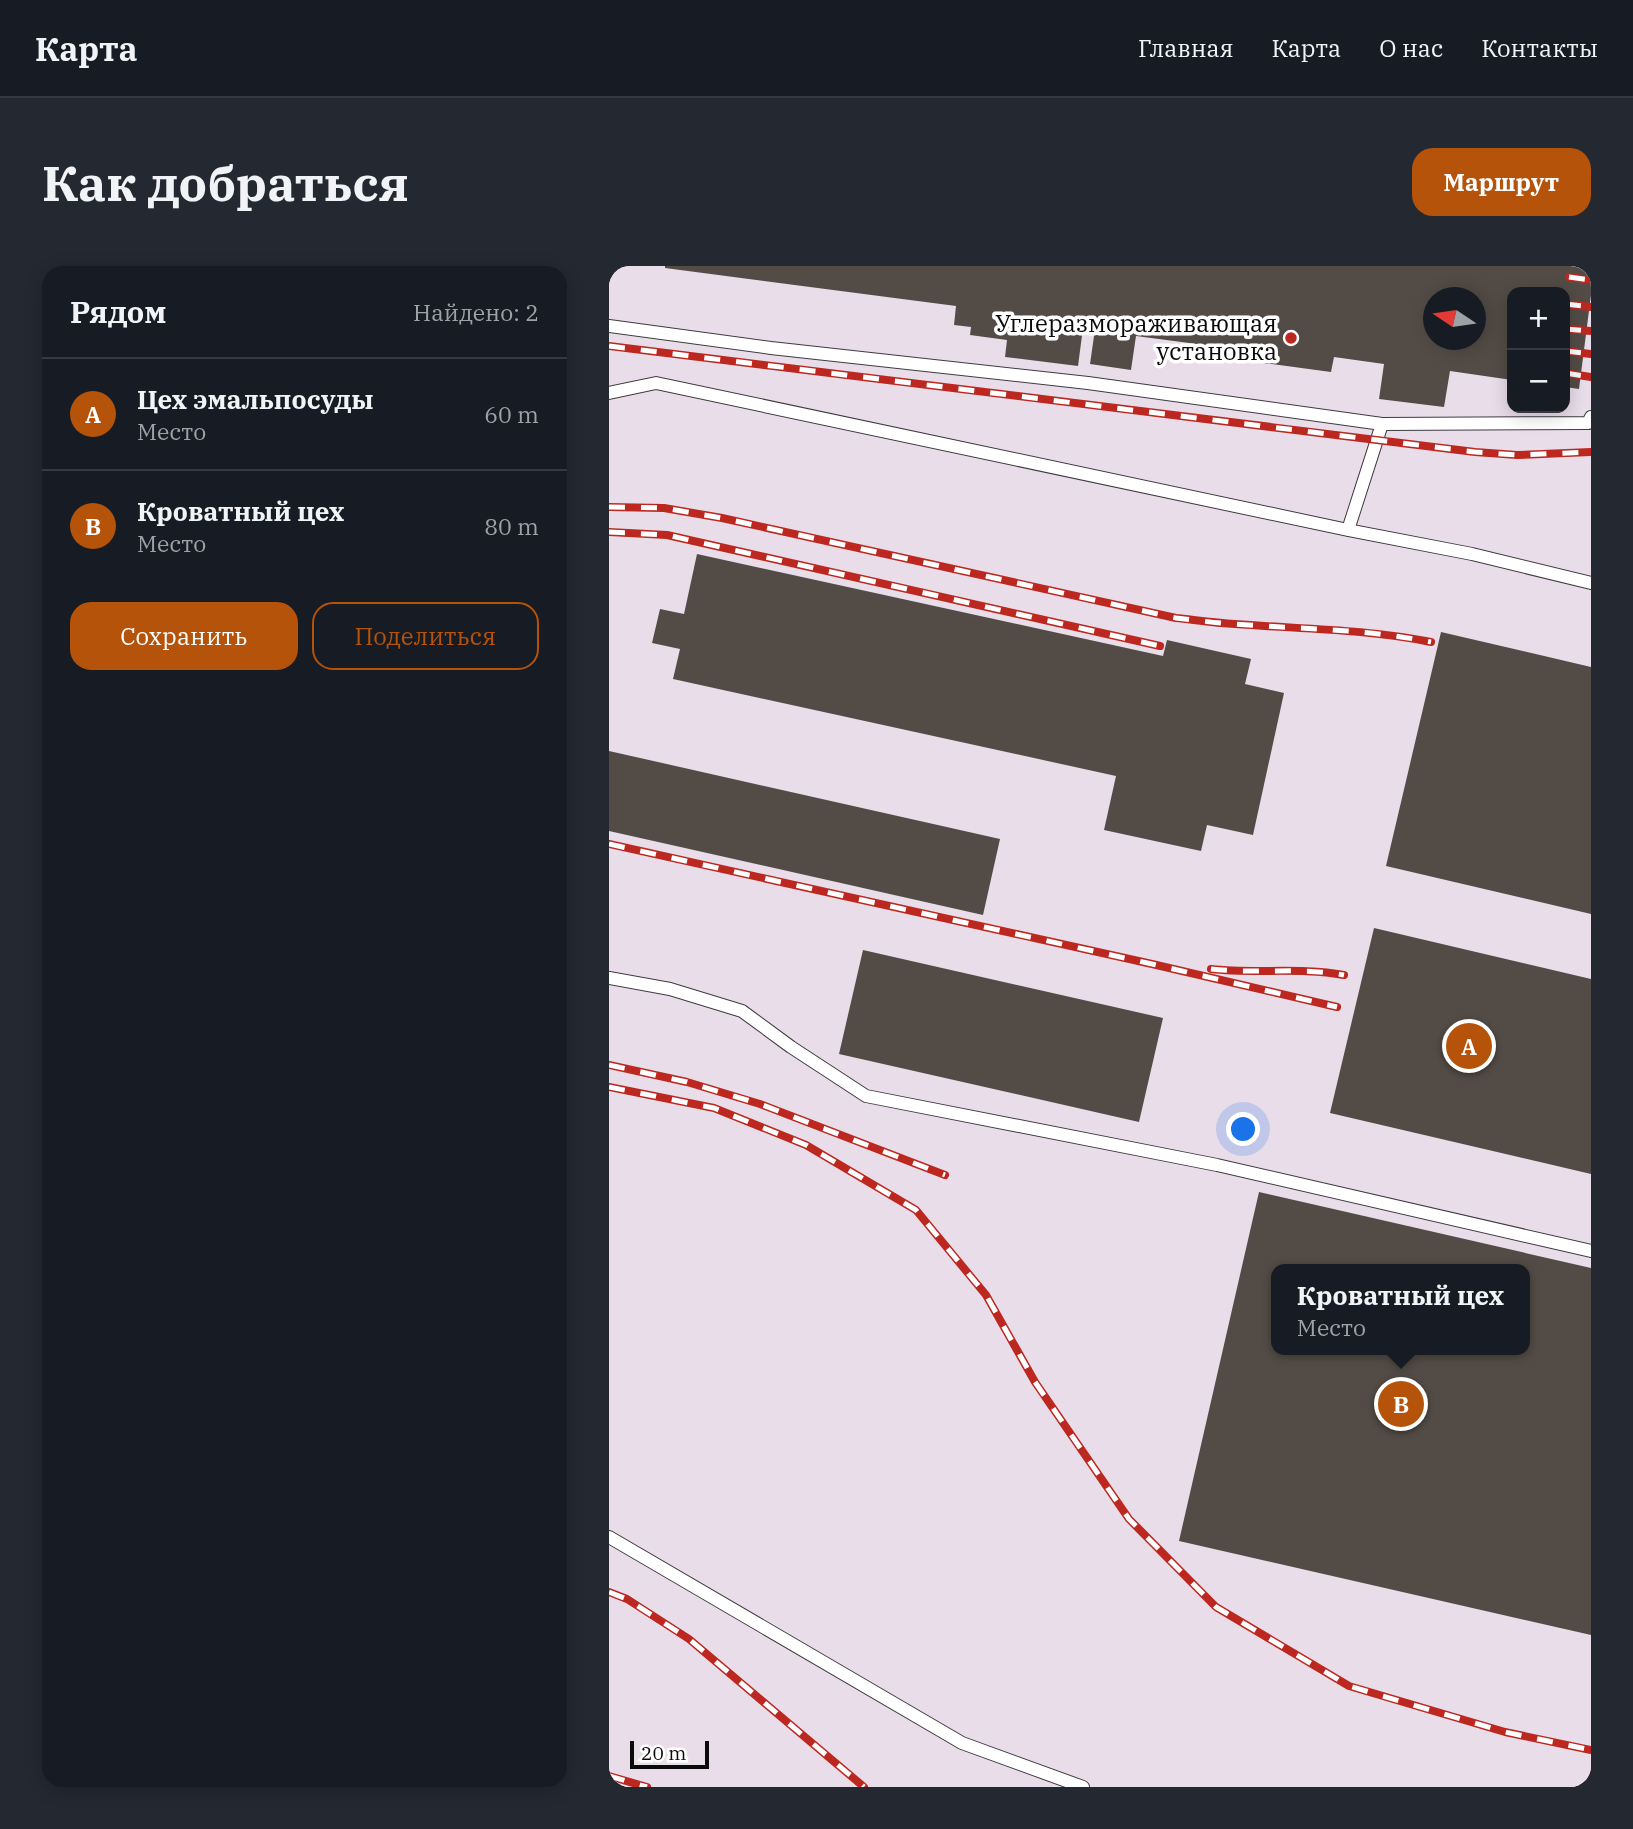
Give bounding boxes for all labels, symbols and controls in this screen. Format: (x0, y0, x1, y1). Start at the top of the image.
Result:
text: Карта (35, 27, 138, 70)
text: Главная (1138, 32, 1234, 64)
text: Карта (1272, 32, 1341, 64)
text: О нас (1379, 32, 1443, 64)
text: Контакты (1481, 32, 1598, 64)
button: Маршрут (1412, 148, 1591, 216)
text: Как добраться (42, 151, 409, 214)
north arrow (1423, 287, 1486, 350)
map controls (1507, 287, 1570, 413)
button: + (1507, 287, 1570, 350)
text: Рядом (70, 292, 166, 331)
text: Найдено: 2 (413, 297, 539, 327)
place label: Углеразмораживающая установка (995, 307, 1277, 367)
marker: Углеразмораживающая установка (1283, 330, 1299, 346)
button: − (1507, 350, 1570, 413)
text: Цех эмальпосуды (137, 382, 374, 416)
text: A (85, 399, 101, 429)
text: 60 m (484, 399, 539, 429)
text: Место (137, 416, 206, 446)
text: Кроватный цех (137, 494, 344, 528)
text: B (85, 511, 101, 541)
text: 80 m (484, 511, 539, 541)
text: Место (137, 528, 206, 558)
button: Сохранить (70, 602, 298, 670)
button: Поделиться (312, 602, 539, 670)
pin: A (1446, 1020, 1492, 1072)
your location (1226, 1112, 1260, 1146)
popup (1271, 1264, 1530, 1355)
text: Кроватный цех (1297, 1278, 1504, 1312)
text: Место (1297, 1312, 1366, 1342)
pin: B (1378, 1378, 1424, 1430)
scale bar (630, 1738, 709, 1770)
text: 20 m (641, 1741, 686, 1765)

